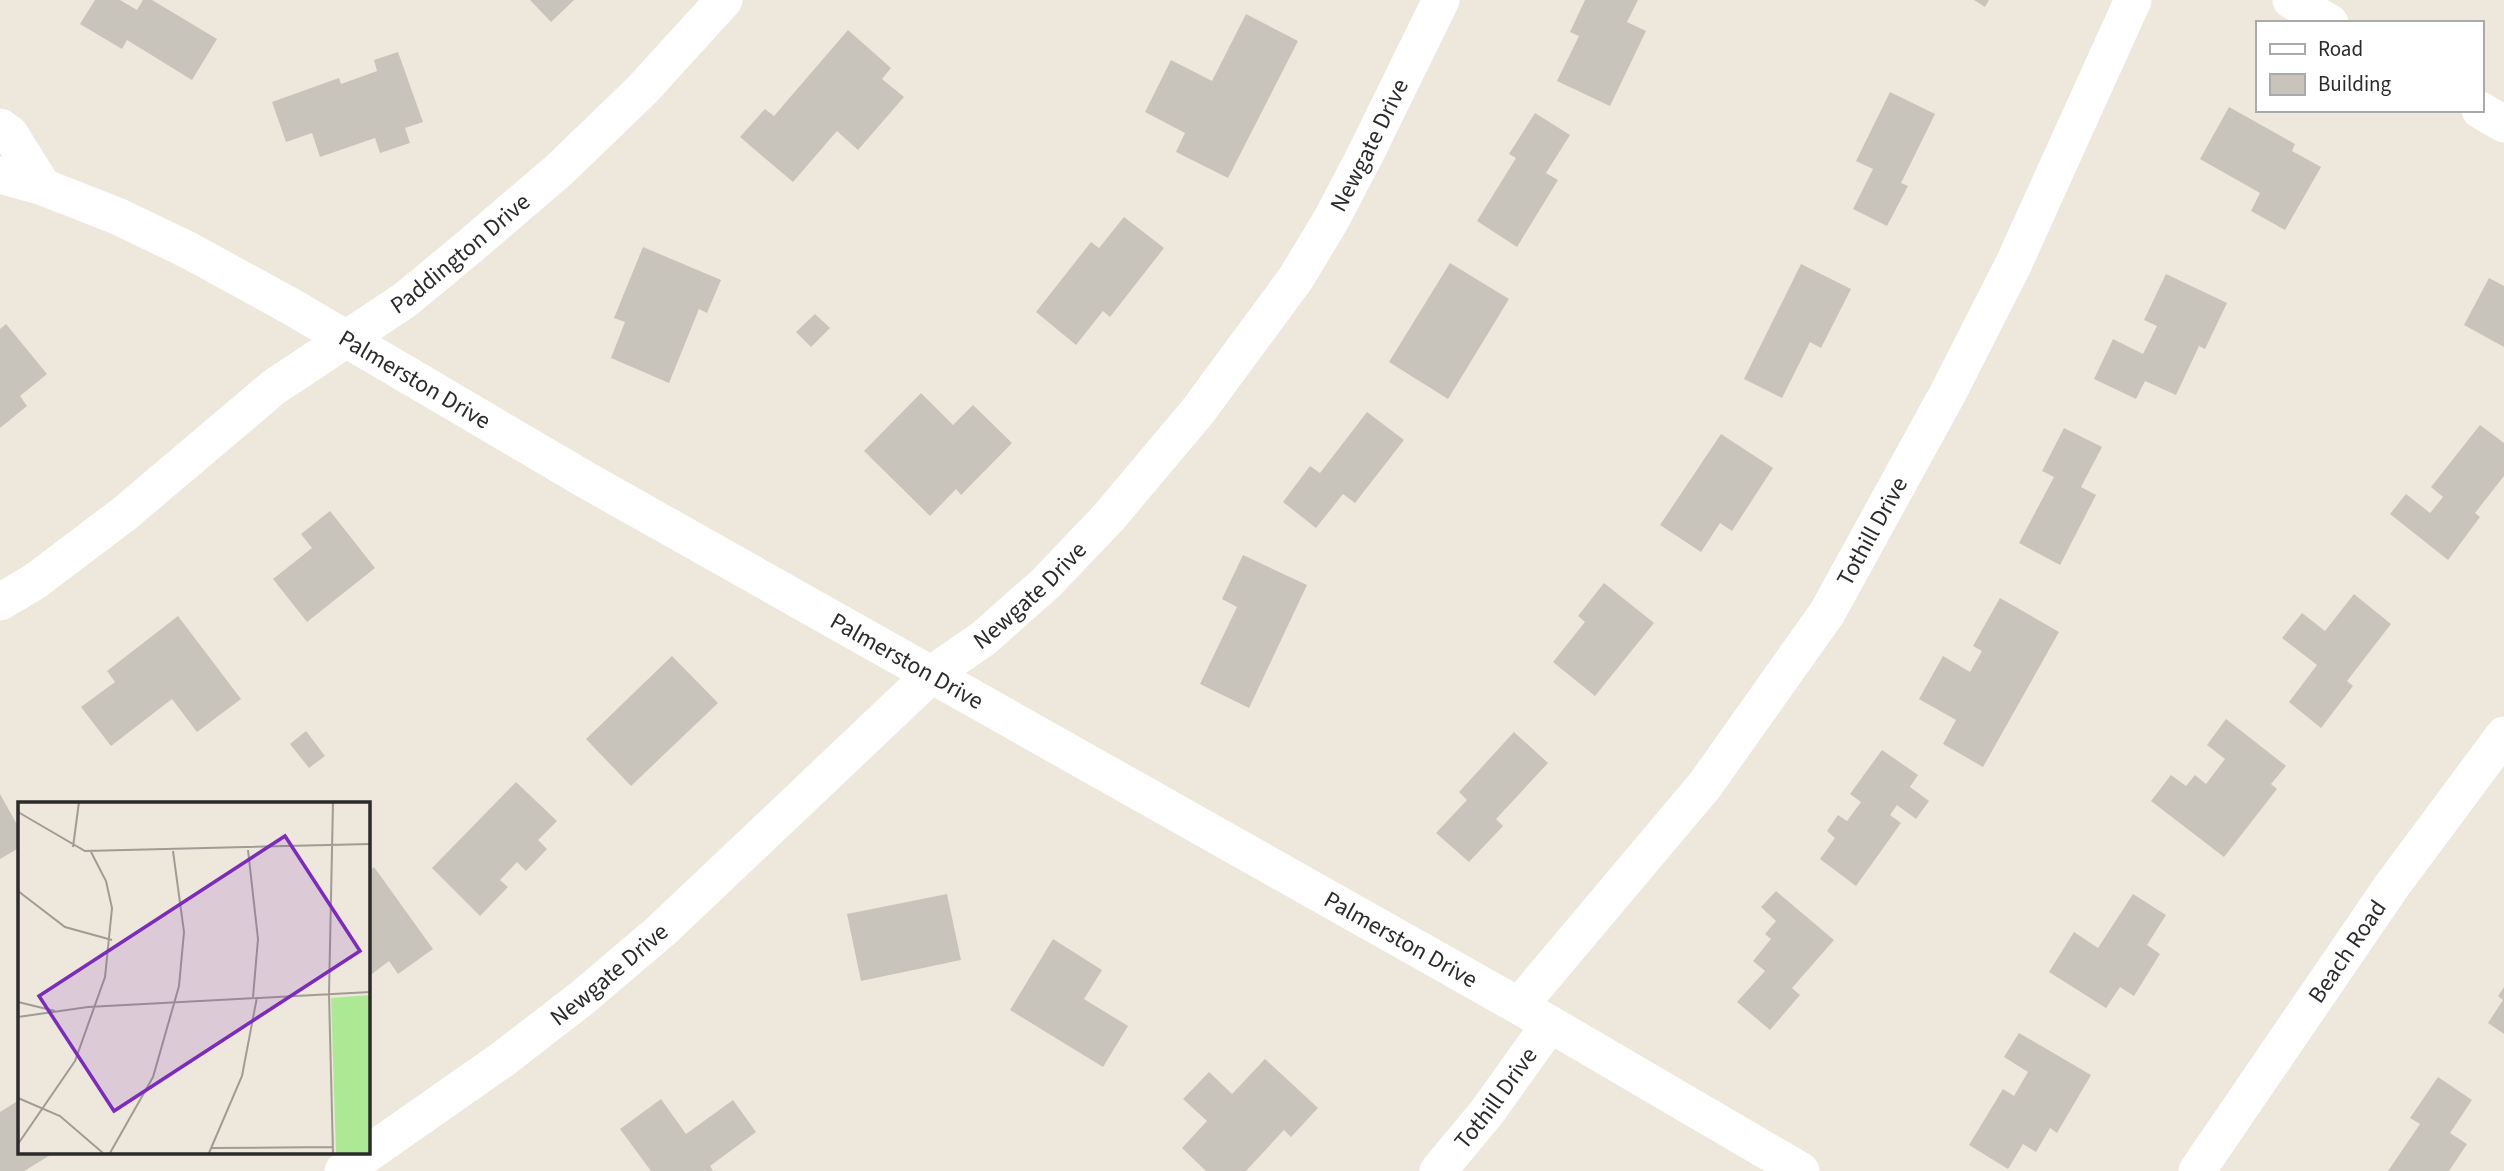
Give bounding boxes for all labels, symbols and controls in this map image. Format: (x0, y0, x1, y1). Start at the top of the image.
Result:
legend (2256, 21, 2483, 112)
text: Road (2318, 34, 2363, 64)
text: Building (2318, 69, 2392, 99)
street label: Newgate Drive (1321, 73, 1418, 218)
street label: Paddington Drive (383, 185, 538, 323)
street label: Palmerston Drive (332, 321, 497, 438)
street label: Tothill Drive (1828, 470, 1917, 593)
street label: Newgate Drive (966, 534, 1095, 658)
street label: Palmerston Drive (824, 604, 990, 719)
inset map (18, 802, 369, 1154)
street label: Palmerston Drive (1317, 883, 1484, 997)
street label: Beach Road (2300, 893, 2395, 1010)
street label: Newgate Drive (543, 915, 676, 1035)
street label: Tothill Drive (1446, 1040, 1546, 1157)

